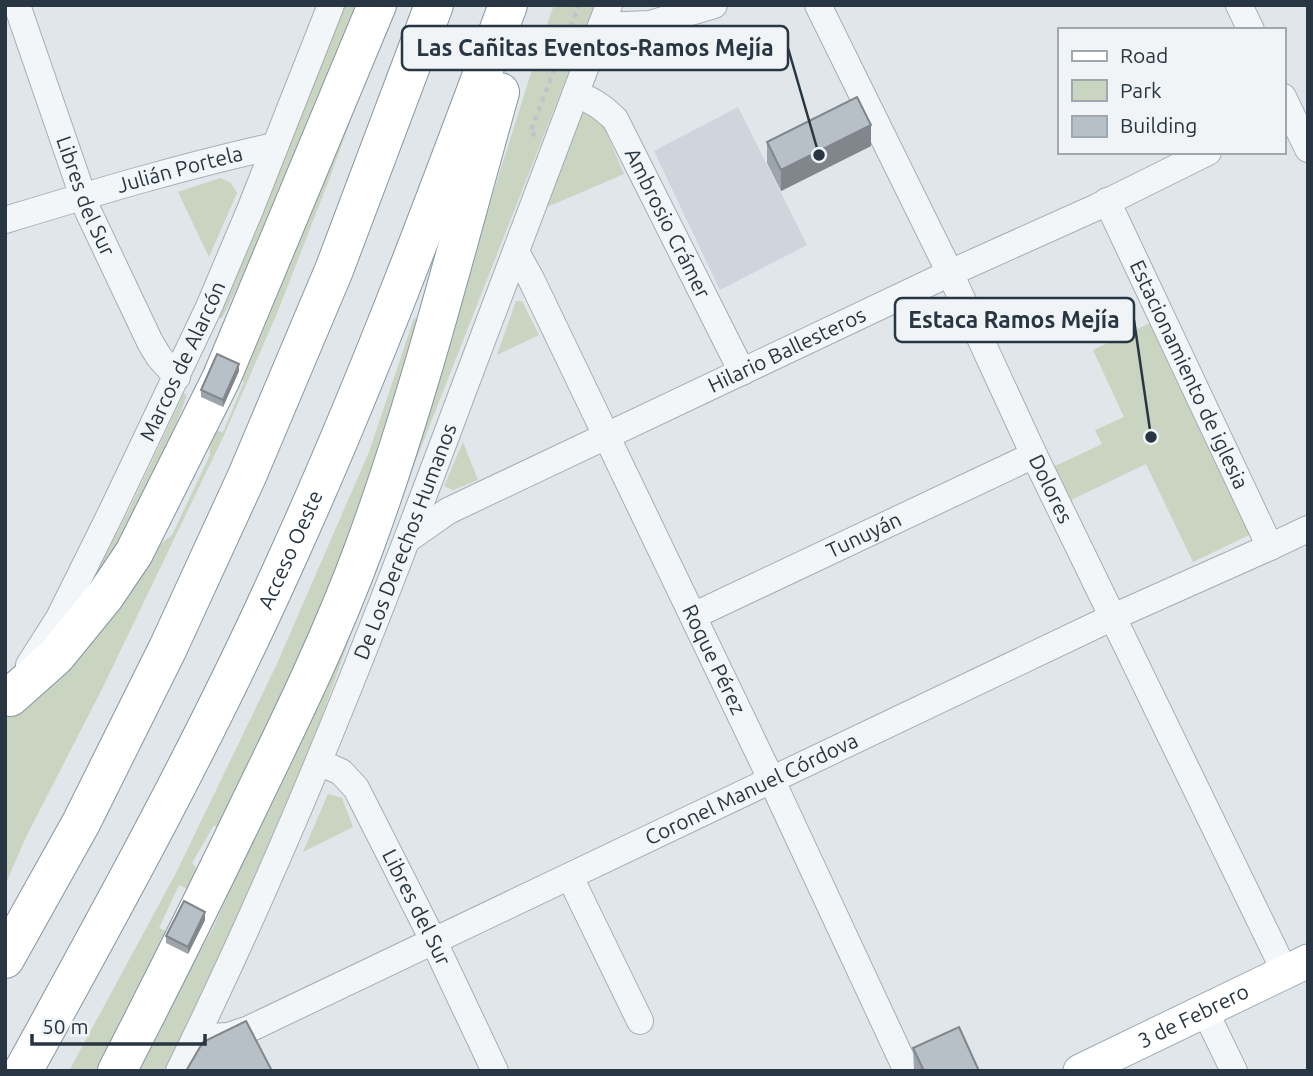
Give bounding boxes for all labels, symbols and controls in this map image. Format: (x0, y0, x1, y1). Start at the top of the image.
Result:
callout: Las Cañitas Eventos-Ramos Mejía (402, 26, 788, 70)
legend (1058, 28, 1285, 154)
text: Las Cañitas Eventos-Ramos Mejía (416, 35, 774, 60)
text: Road (1120, 43, 1168, 67)
text: Park (1120, 78, 1162, 102)
text: Building (1120, 113, 1197, 137)
street label: Libres del Sur (52, 133, 121, 260)
street label: Julián Portela (114, 141, 245, 197)
street label: Ambrosio Crámer (621, 144, 716, 302)
street label: Estacionamiento de iglesia (1126, 256, 1254, 492)
street label: Marcos de Alarcón (134, 277, 230, 444)
callout: Estaca Ramos Mejía (895, 298, 1134, 342)
street label: Hilario Ballesteros (704, 302, 869, 397)
text: Estaca Ramos Mejía (908, 307, 1120, 332)
street label: De Los Derechos Humanos (348, 420, 461, 663)
street label: Dolores (1025, 450, 1078, 527)
street label: Acceso Oeste (253, 486, 327, 613)
street label: Tunuyán (822, 506, 905, 562)
street label: Roque Pérez (678, 600, 751, 718)
street label: Coronel Manuel Córdova (641, 727, 861, 849)
street label: Libres del Sur (378, 845, 456, 969)
street label: 3 de Febrero (1134, 978, 1252, 1052)
scale bar (32, 1002, 205, 1046)
text: 50 m (42, 1014, 89, 1038)

